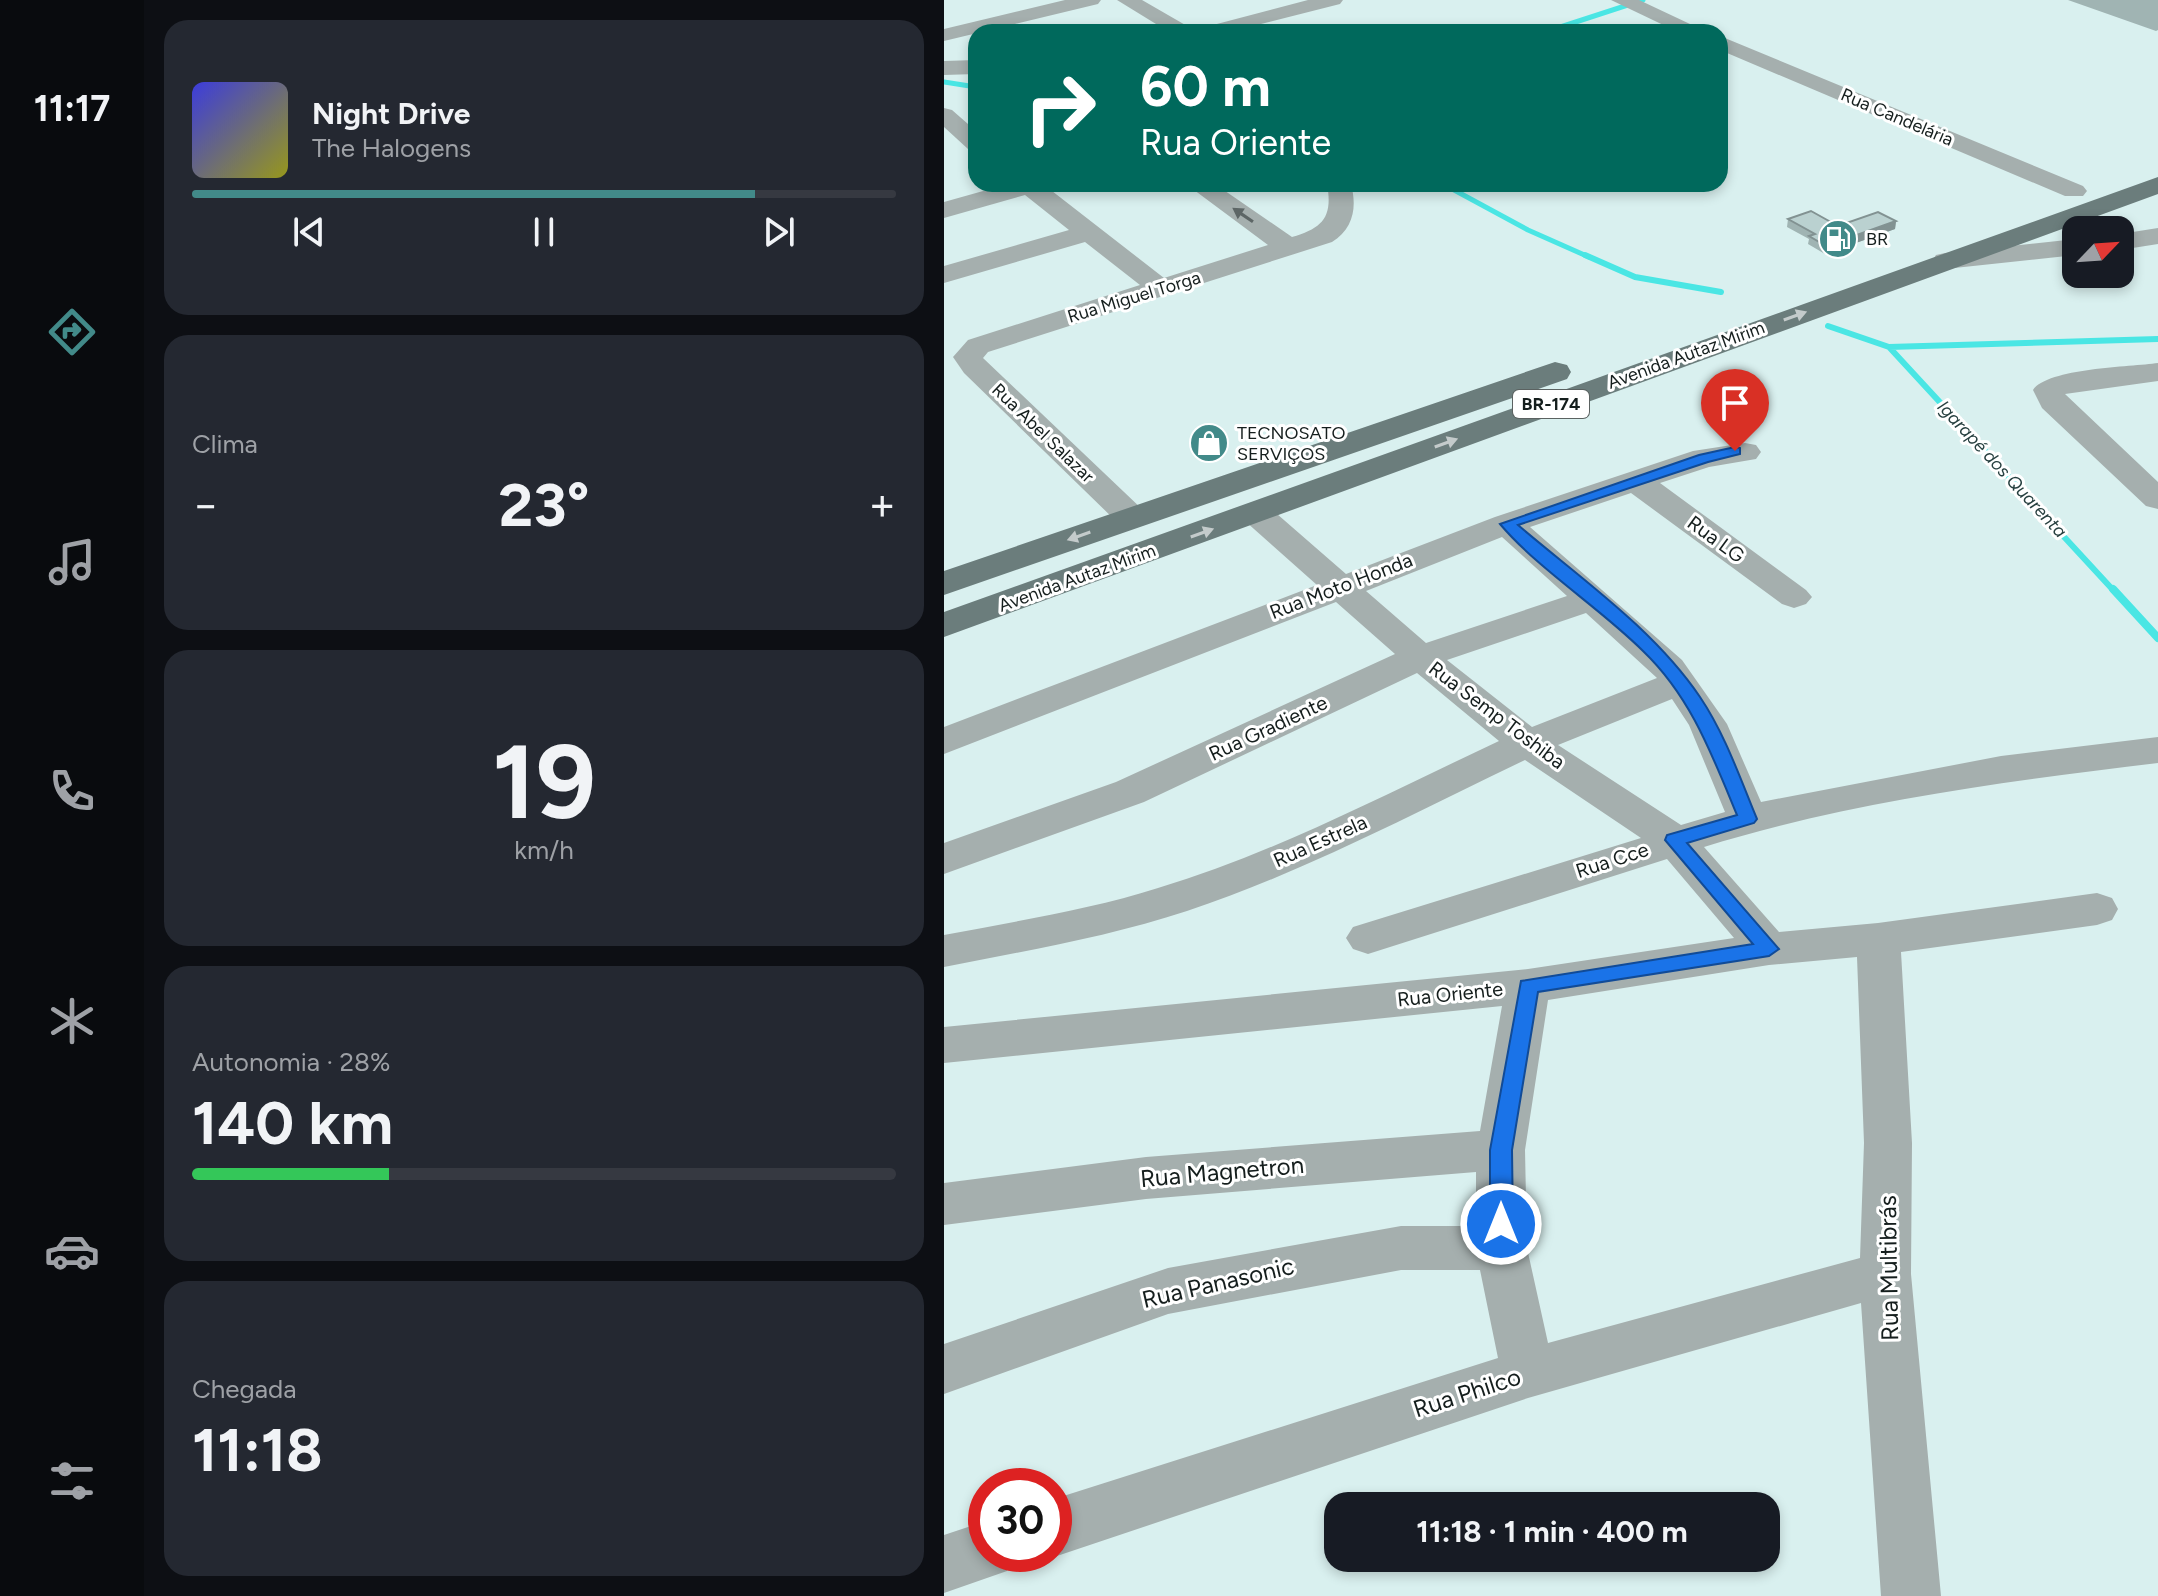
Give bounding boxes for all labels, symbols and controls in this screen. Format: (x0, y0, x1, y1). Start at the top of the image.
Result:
text: 60 m (1140, 53, 1271, 120)
icon: right (1008, 56, 1112, 160)
street label: Rua Candelária (1837, 83, 1957, 151)
text: 11:17 (34, 87, 110, 130)
text: Night Drive (312, 95, 470, 132)
text: Rua Oriente (1140, 121, 1331, 164)
text: The Halogens (312, 132, 471, 164)
one-way arrow (1233, 208, 1254, 223)
icon: previous (287, 210, 331, 254)
icon: pause (522, 210, 566, 254)
icon: next (757, 210, 801, 254)
north arrow (2062, 216, 2134, 288)
map controls (2062, 216, 2134, 288)
fuel station icon: BR (1817, 218, 1859, 260)
place label: BR (1866, 228, 1888, 250)
street label: Rua Miguel Torga (1065, 266, 1203, 328)
icon: directions (44, 304, 100, 360)
one-way arrow (1784, 309, 1808, 321)
street label: Avenida Autaz Mirim (1604, 316, 1768, 394)
pin (1701, 369, 1769, 451)
street label: Rua Abel Salazar (987, 379, 1099, 487)
icon: arrive (1713, 381, 1757, 425)
road number: BR-174 (1513, 390, 1589, 418)
water label: Igarapé dos Quarenta (1933, 396, 2072, 543)
shop icon: TECNOSATO SERVIÇOS (1188, 422, 1230, 464)
place label: TECNOSATO SERVIÇOS (1237, 422, 1345, 465)
text: Clima (192, 428, 258, 460)
one-way arrow (1434, 437, 1458, 449)
text: 23° (499, 469, 589, 541)
text: − (192, 478, 219, 531)
text: + (869, 478, 896, 531)
street label: Rua LG (1683, 510, 1749, 568)
one-way arrow (1190, 527, 1214, 539)
one-way arrow (1067, 531, 1091, 543)
icon: music (44, 534, 100, 590)
street label: Avenida Autaz Mirim (995, 539, 1159, 617)
street label: Rua Moto Honda (1266, 548, 1416, 624)
street label: Rua Semp Toshiba (1424, 656, 1570, 774)
street label: Rua Gradiente (1205, 690, 1331, 766)
text: 19 (492, 719, 596, 844)
icon: phone (44, 763, 100, 819)
street label: Rua Estrela (1270, 810, 1370, 872)
text: km/h (514, 834, 574, 866)
street label: Rua Cce (1573, 837, 1651, 883)
street label: Rua Oriente (1396, 977, 1504, 1011)
icon: climate (44, 993, 100, 1049)
text: Autonomia · 28% (192, 1046, 390, 1078)
text: 140 km (192, 1087, 393, 1159)
street label: Rua Magnetron (1139, 1150, 1305, 1193)
position arrow (1459, 1182, 1543, 1266)
street label: Rua Multibrás (1873, 1195, 1904, 1341)
icon: car (44, 1223, 100, 1279)
street label: Rua Panasonic (1139, 1251, 1297, 1314)
street label: Rua Philco (1409, 1361, 1524, 1424)
text: Chegada (192, 1373, 296, 1405)
text: 11:18 (192, 1414, 323, 1486)
icon: filters (44, 1453, 100, 1509)
speed limit sign: 30 (968, 1468, 1072, 1572)
text: 11:18 · 1 min · 400 m (1416, 1513, 1688, 1550)

